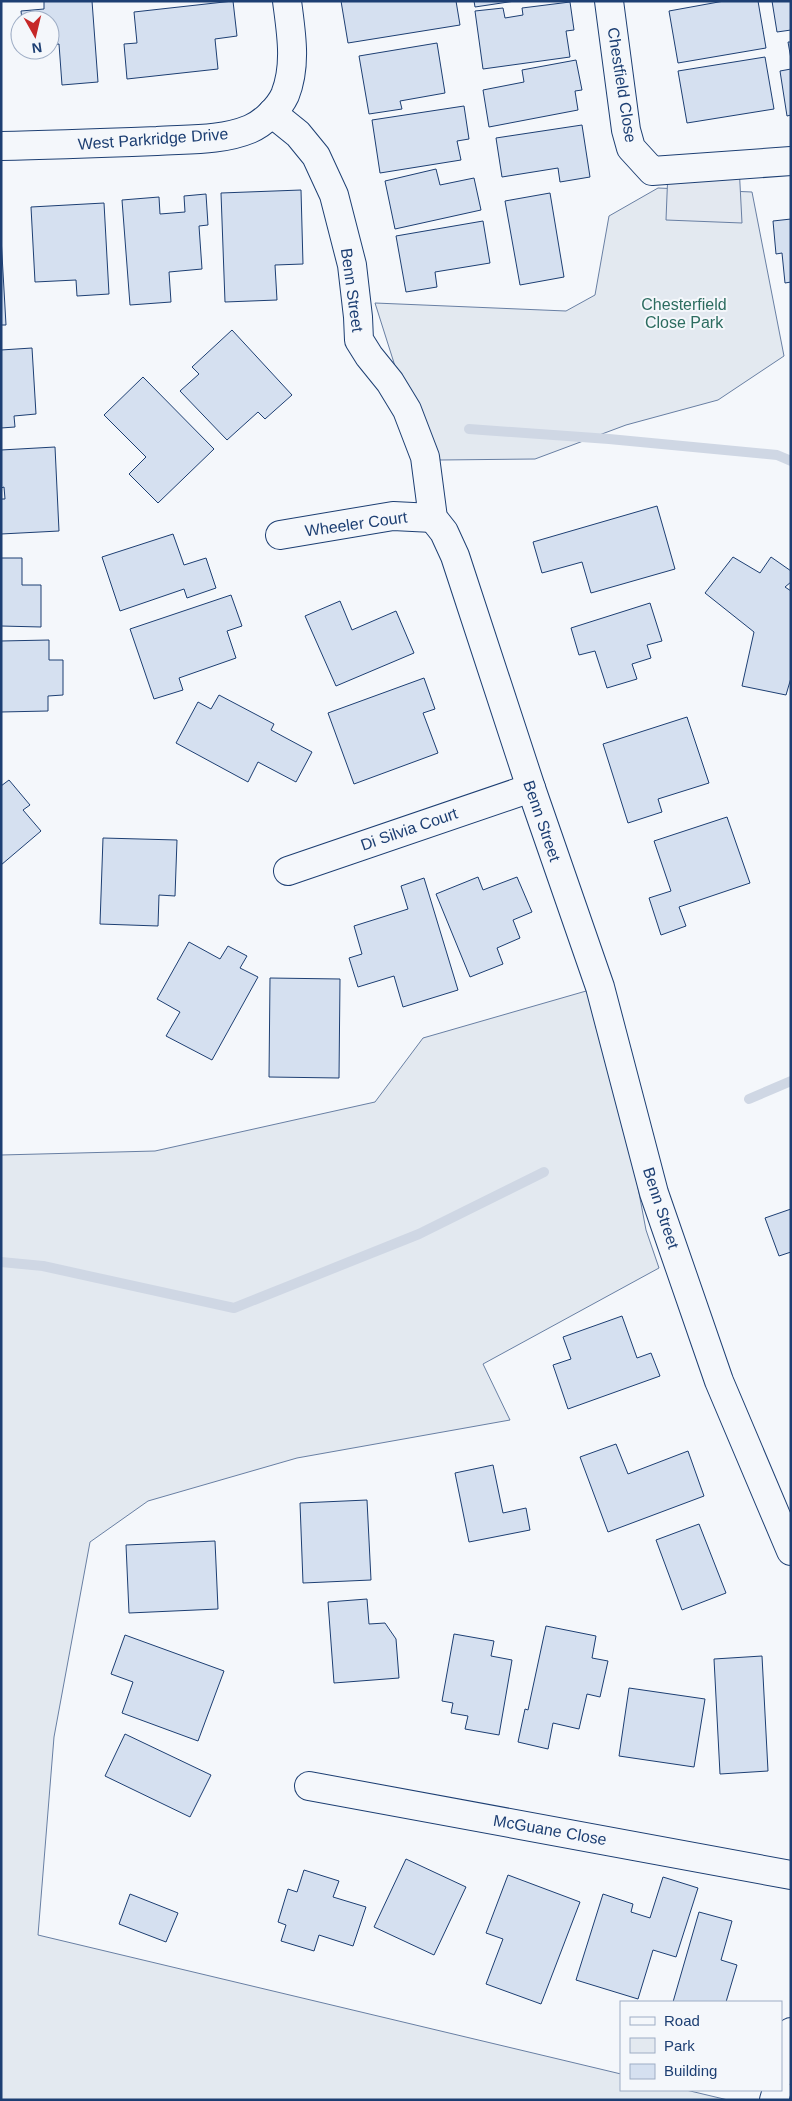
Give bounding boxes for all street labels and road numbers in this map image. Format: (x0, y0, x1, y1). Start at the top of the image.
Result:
street label: Chestfield Close (604, 26, 640, 144)
street label: West Parkridge Drive (77, 125, 229, 153)
street label: Benn Street (338, 247, 366, 334)
street label: Wheeler Court (304, 508, 409, 540)
street label: Benn Street (520, 778, 564, 864)
street label: Di Silvia Court (358, 804, 460, 854)
street label: Benn Street (640, 1165, 682, 1251)
street label: McGuane Close (492, 1812, 608, 1848)

